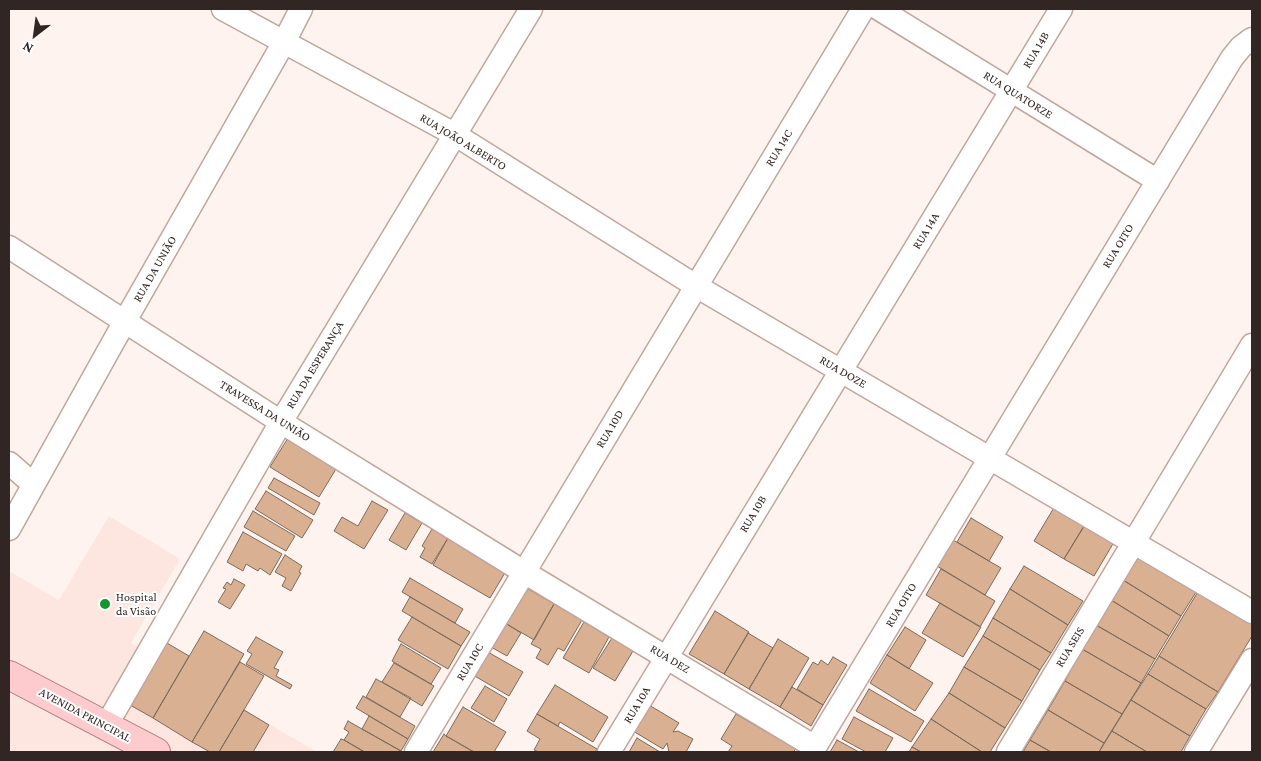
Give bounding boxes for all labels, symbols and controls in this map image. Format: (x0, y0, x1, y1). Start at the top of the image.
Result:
north arrow (10, 10, 60, 60)
street label: RUA 14B (1020, 29, 1052, 71)
text: N (19, 39, 36, 57)
street label: RUA QUATORZE (981, 68, 1055, 122)
street label: RUA JOÃO ALBERTO (417, 110, 509, 174)
street label: RUA 14C (762, 127, 796, 169)
street label: RUA 14A (910, 210, 942, 252)
street label: RUA OITO (1099, 221, 1137, 271)
street label: RUA DA UNIÃO (130, 233, 180, 305)
street label: RUA DA ESPERANÇA (283, 319, 347, 411)
street label: RUA DOZE (817, 353, 869, 391)
street label: TRAVESSA DA UNIÃO (217, 377, 313, 445)
street label: RUA 10D (593, 407, 627, 451)
street label: RUA 10B (736, 493, 770, 535)
street label: RUA OITO (882, 580, 920, 630)
place label: Hospital da Visão (116, 590, 157, 618)
marker: Hospital da Visão (98, 597, 112, 611)
street label: RUA SEIS (1052, 624, 1088, 670)
street label: RUA 10C (453, 641, 487, 683)
street label: RUA DEZ (648, 642, 692, 676)
street label: RUA 10A (620, 684, 654, 726)
street label: AVENIDA PRINCIPAL (37, 685, 133, 745)

